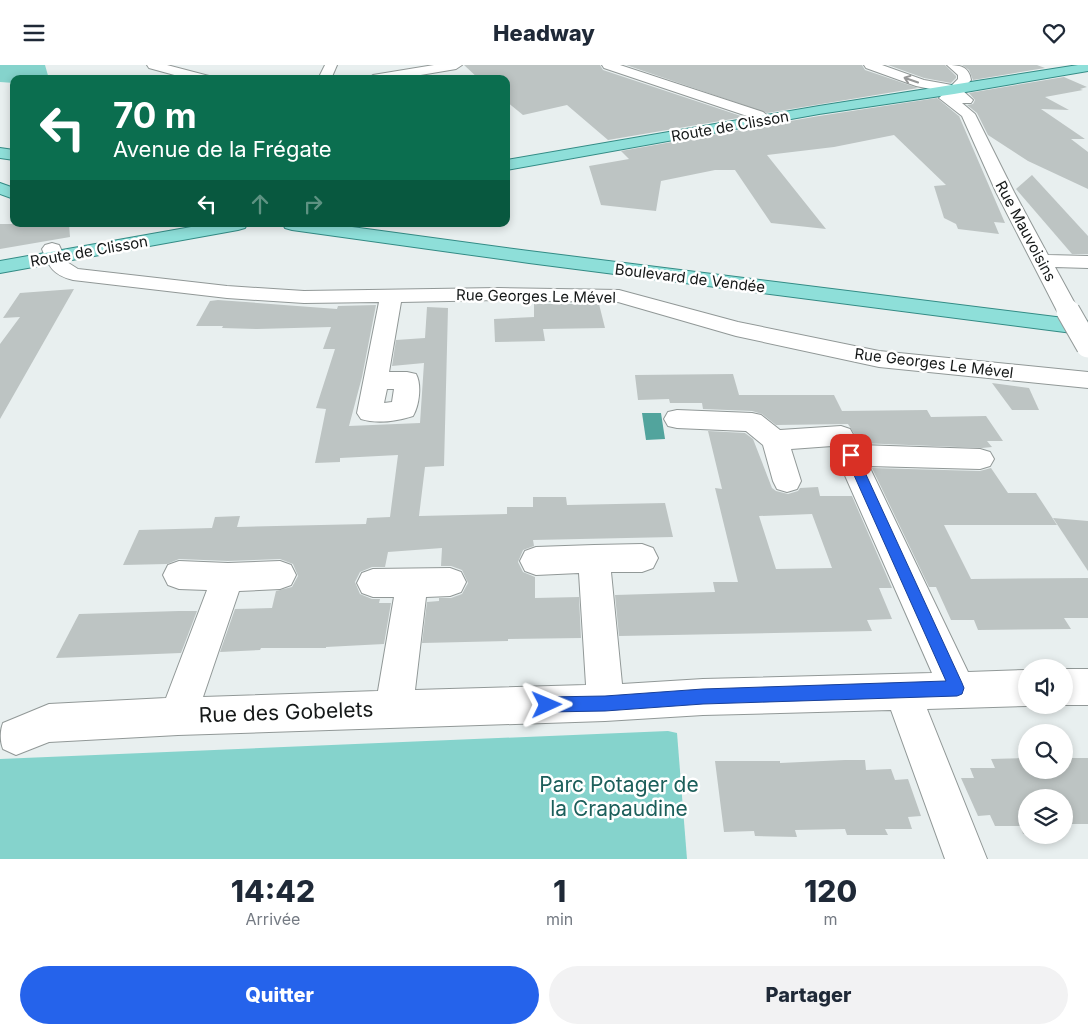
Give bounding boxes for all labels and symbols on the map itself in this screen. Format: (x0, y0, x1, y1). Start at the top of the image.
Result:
one-way arrow (903, 74, 919, 84)
street label: Route de Clisson (670, 106, 790, 146)
street label: Rue Mauvoisins (991, 177, 1061, 285)
street label: Route de Clisson (29, 231, 149, 271)
street label: Boulevard de Vendée (614, 259, 766, 297)
street label: Rue Georges Le Mével (456, 285, 616, 307)
street label: Rue Georges Le Mével (854, 344, 1014, 382)
pin (830, 434, 872, 476)
position arrow (520, 678, 572, 730)
street label: Rue des Gobelets (198, 696, 374, 728)
park label: Parc Potager de la Crapaudine (539, 772, 699, 821)

